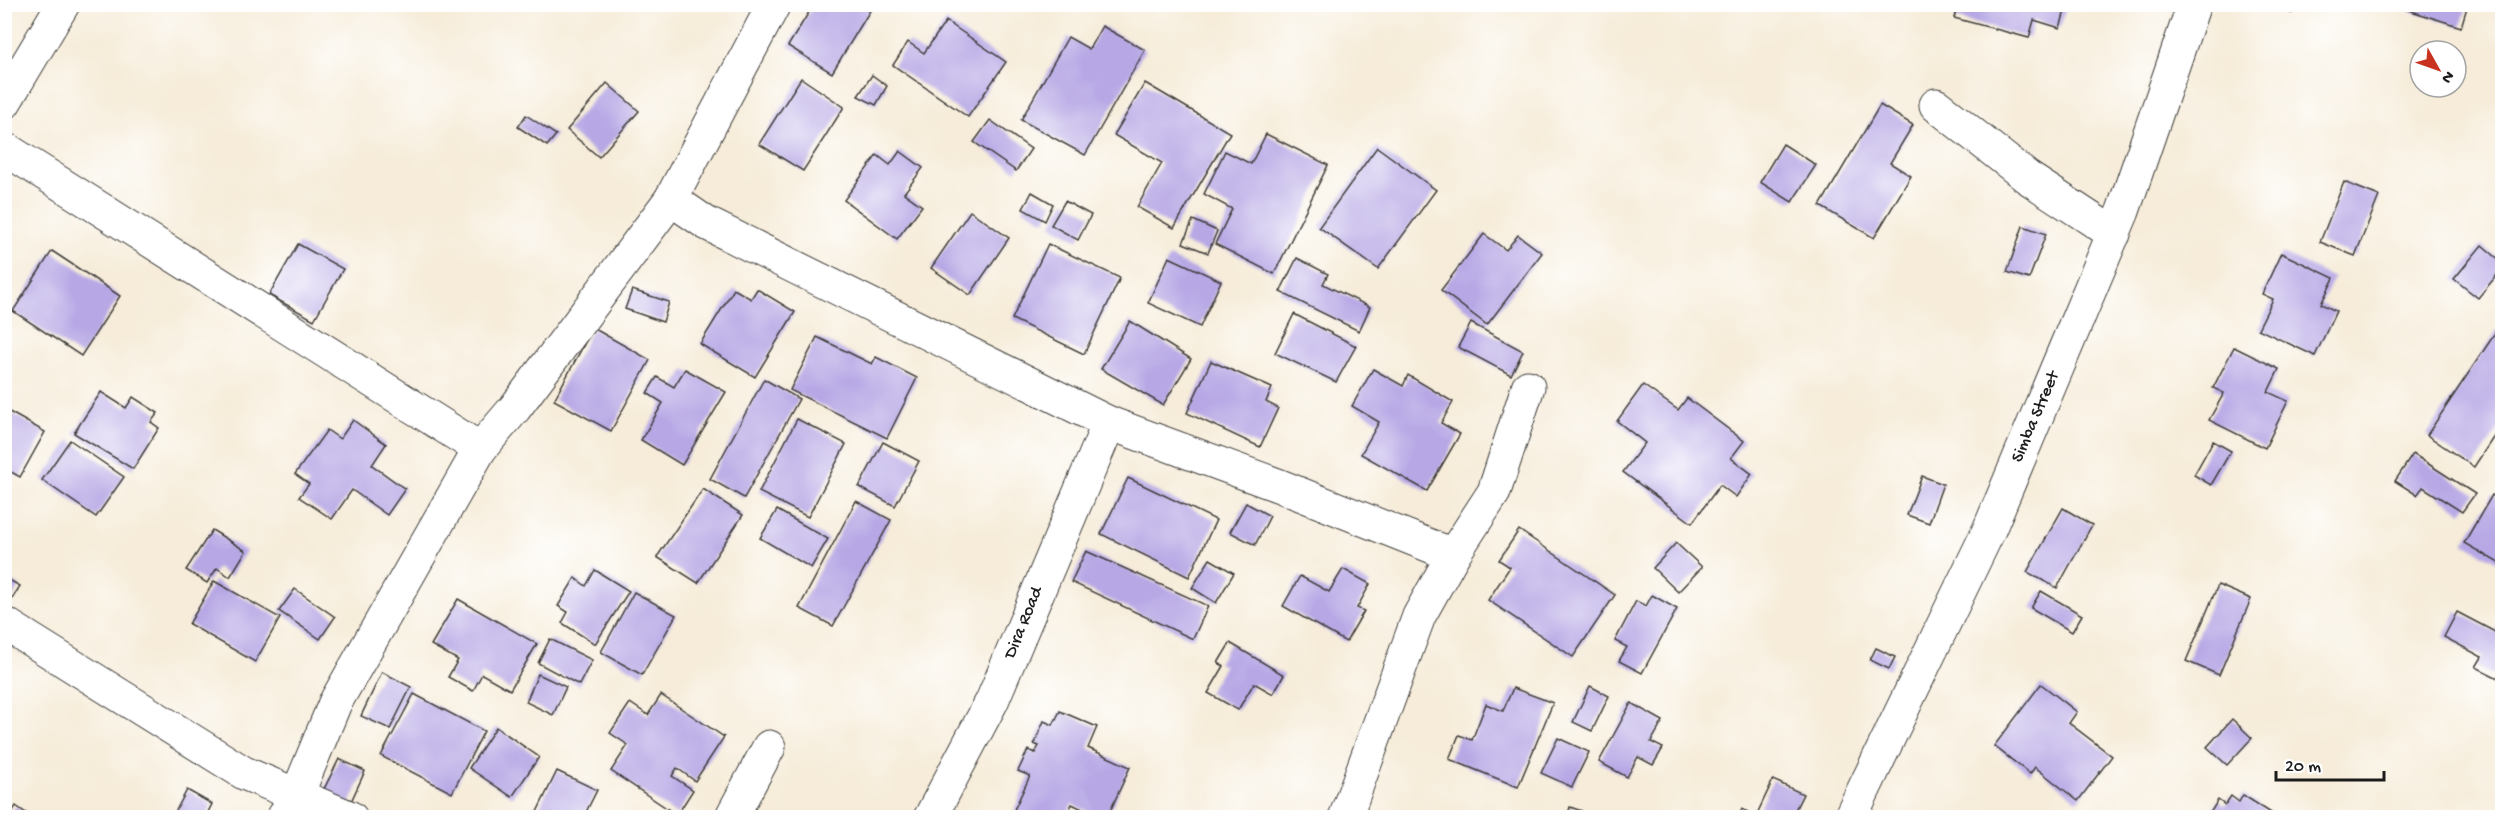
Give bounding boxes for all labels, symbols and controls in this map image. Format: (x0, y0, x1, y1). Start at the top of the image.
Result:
north arrow (2408, 39, 2468, 99)
text: N (2436, 66, 2457, 87)
street label: Simba Street (2007, 367, 2065, 466)
street label: Dira Road (1000, 583, 1048, 663)
scale bar (2276, 744, 2384, 782)
text: 20 m (2285, 757, 2321, 778)

